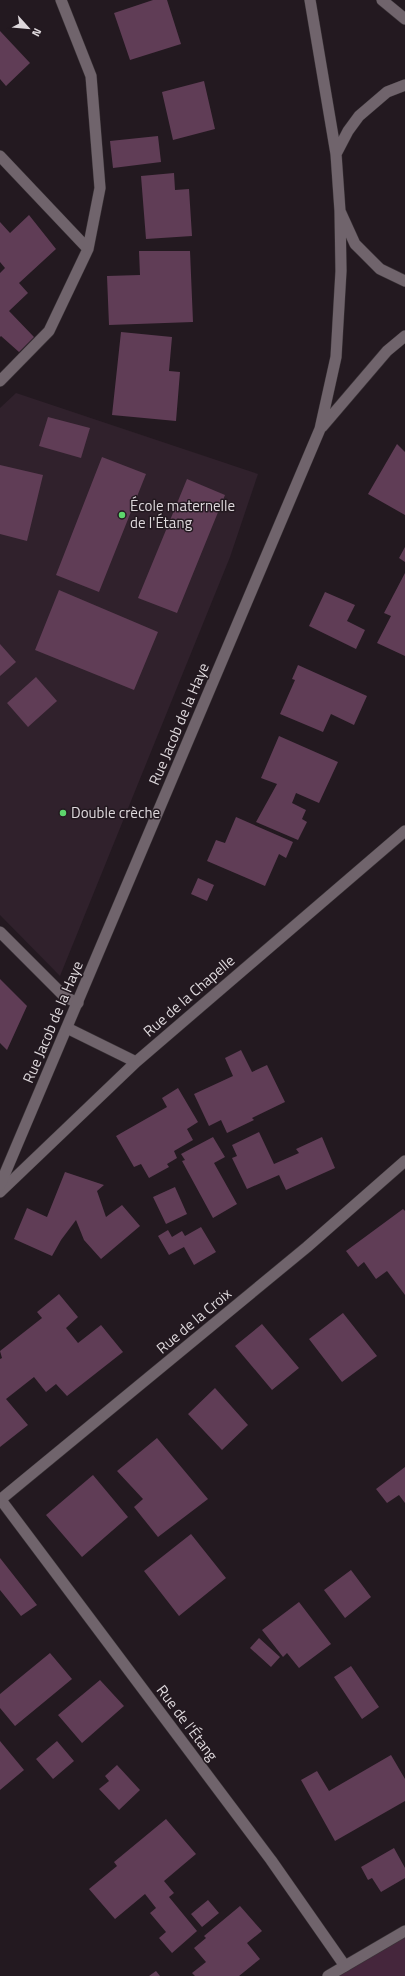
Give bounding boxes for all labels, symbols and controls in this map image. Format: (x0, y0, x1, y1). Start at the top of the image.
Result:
north arrow (8, 8, 48, 48)
text: N (28, 26, 46, 40)
place label: École maternelle de l'Étang (130, 494, 235, 534)
marker: École maternelle de l'Étang (117, 510, 127, 520)
street label: Rue Jacob de la Haye (142, 659, 215, 788)
place label: Double crèche (71, 801, 160, 824)
marker: Double crèche (58, 808, 68, 818)
street label: Rue de la Chapelle (138, 949, 240, 1042)
street label: Rue Jacob de la Haye (16, 957, 89, 1086)
street label: Rue de la Croix (151, 1282, 237, 1359)
street label: Rue de l'Étang (151, 1680, 224, 1766)

